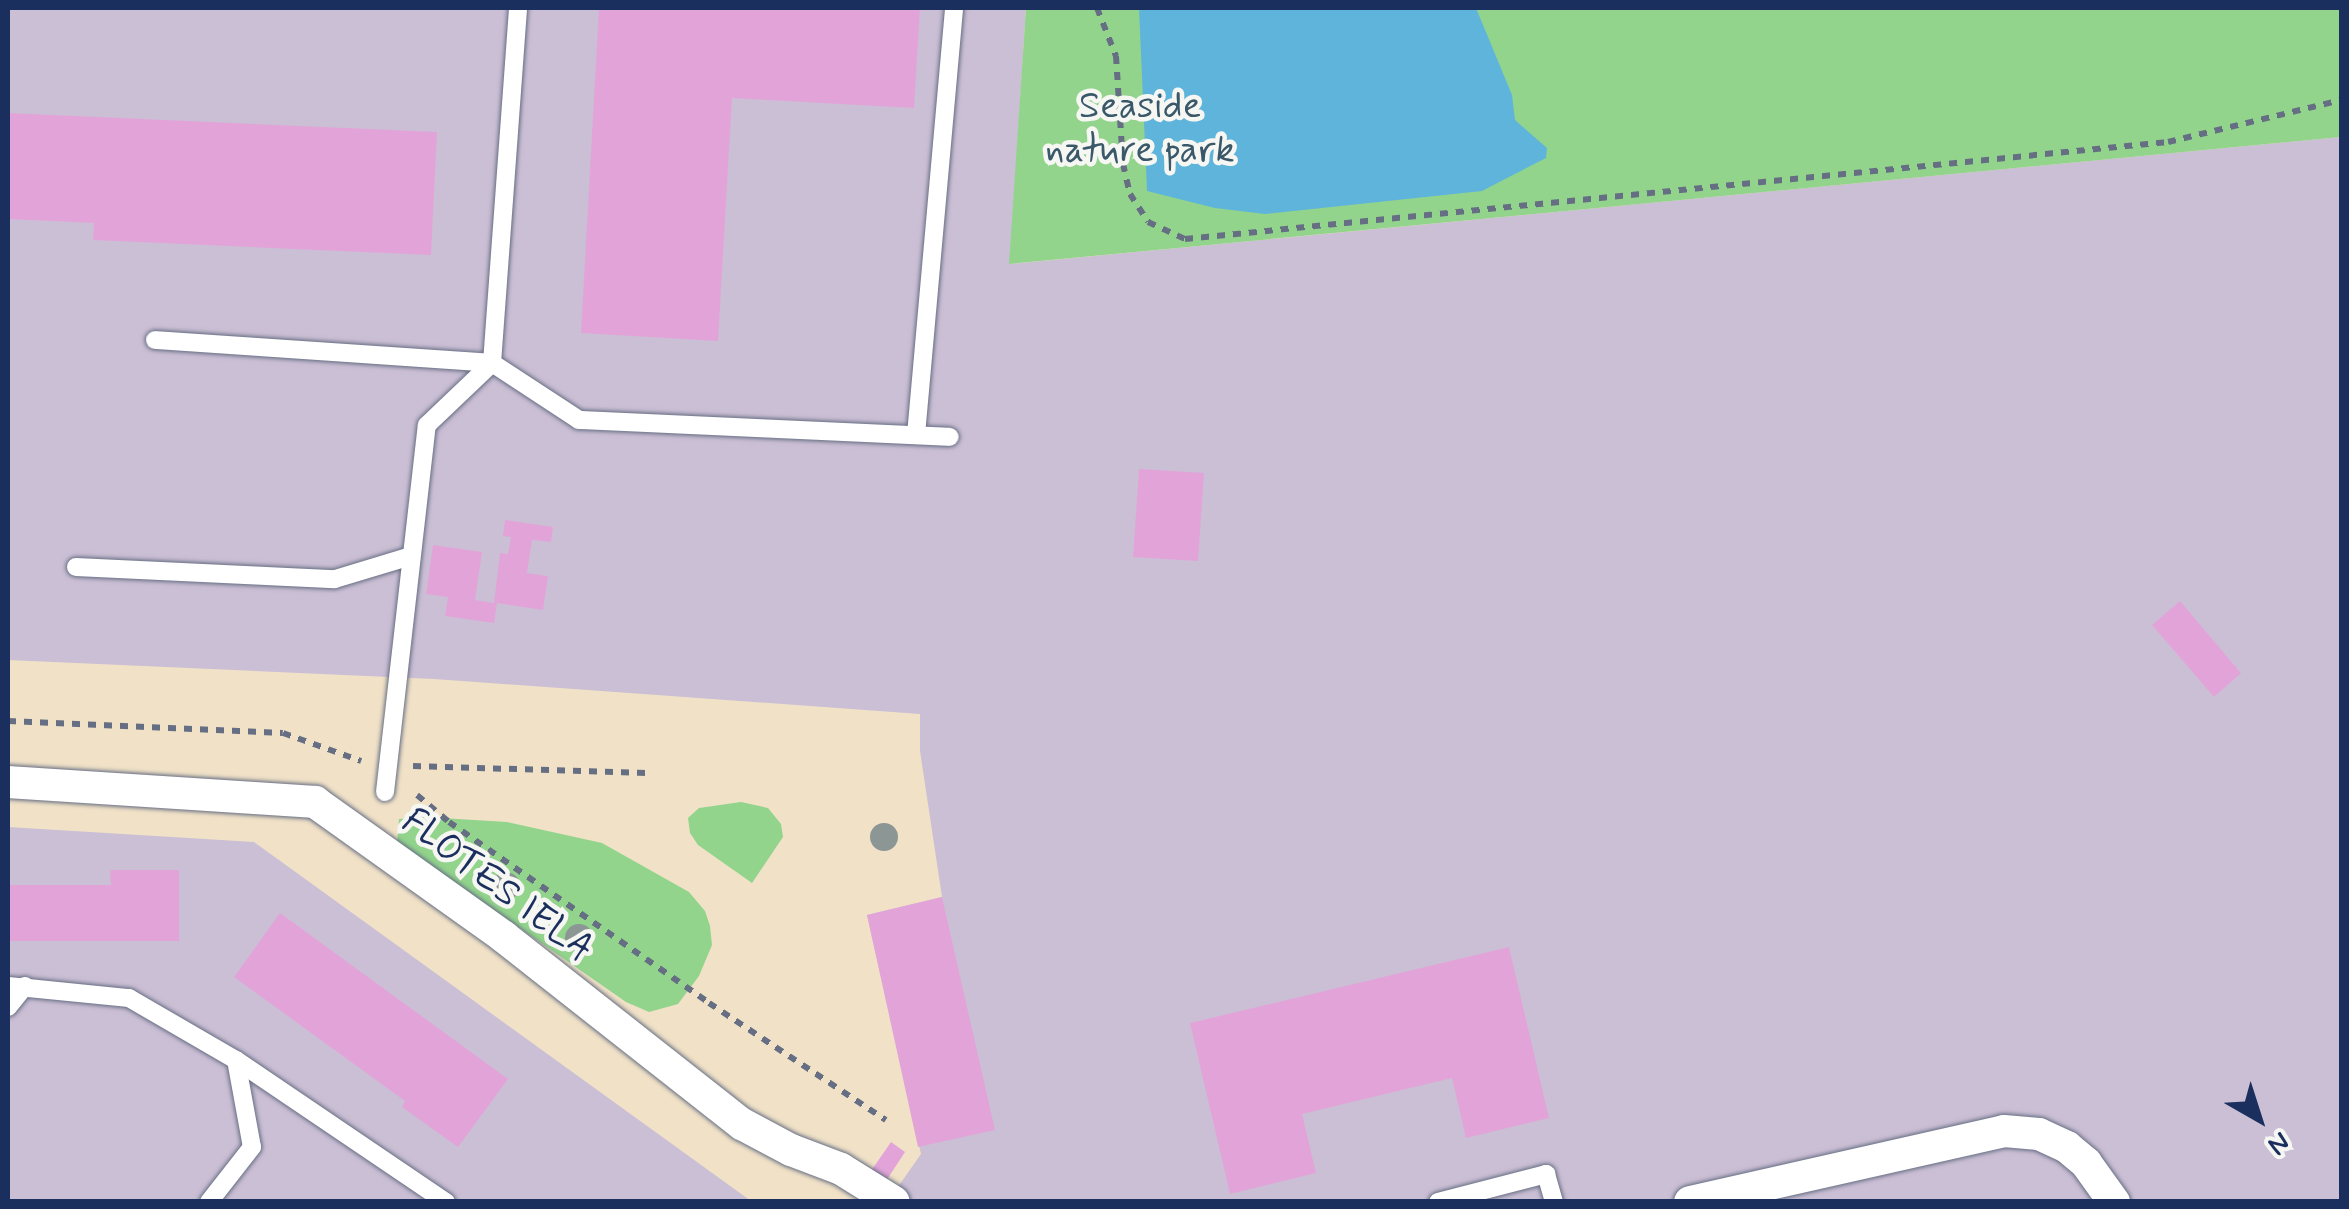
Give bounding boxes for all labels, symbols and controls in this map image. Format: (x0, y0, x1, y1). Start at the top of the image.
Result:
park label: Seaside nature park (1046, 84, 1234, 173)
street label: FLOTES IELA (386, 795, 608, 977)
north arrow (2209, 1069, 2309, 1169)
text: N (2259, 1122, 2297, 1163)

